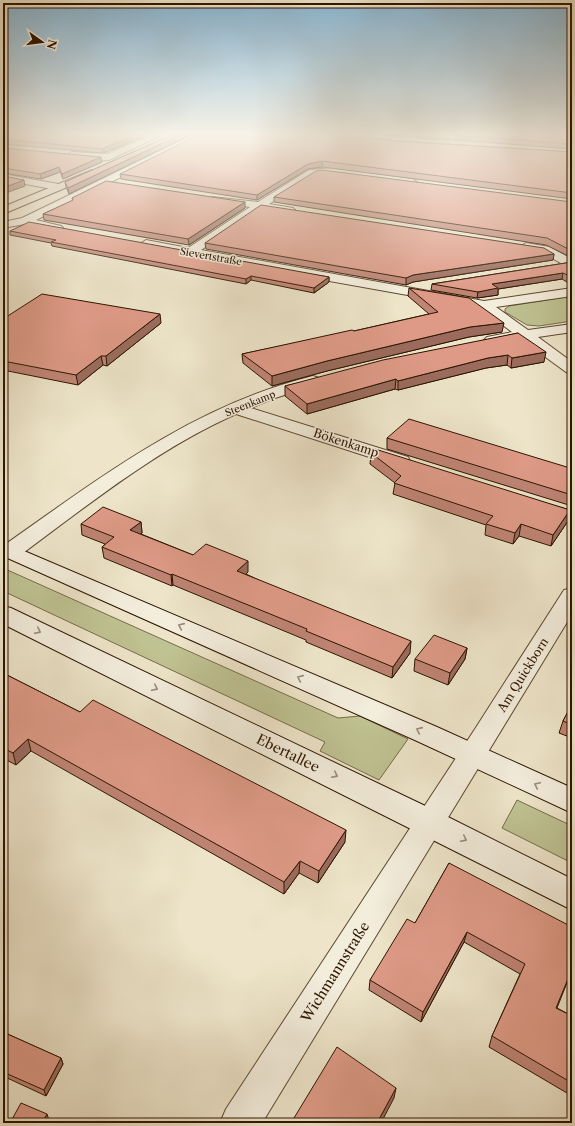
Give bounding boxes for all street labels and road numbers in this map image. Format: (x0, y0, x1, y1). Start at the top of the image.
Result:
street label: Sievertstraße (179, 245, 243, 268)
street label: Steenkamp (223, 387, 277, 419)
street label: Bökenkamp (311, 425, 381, 460)
street label: Am Quickborn (493, 634, 552, 715)
street label: Ebertallee (253, 730, 323, 776)
street label: Wichmannstraße (296, 918, 373, 1027)

